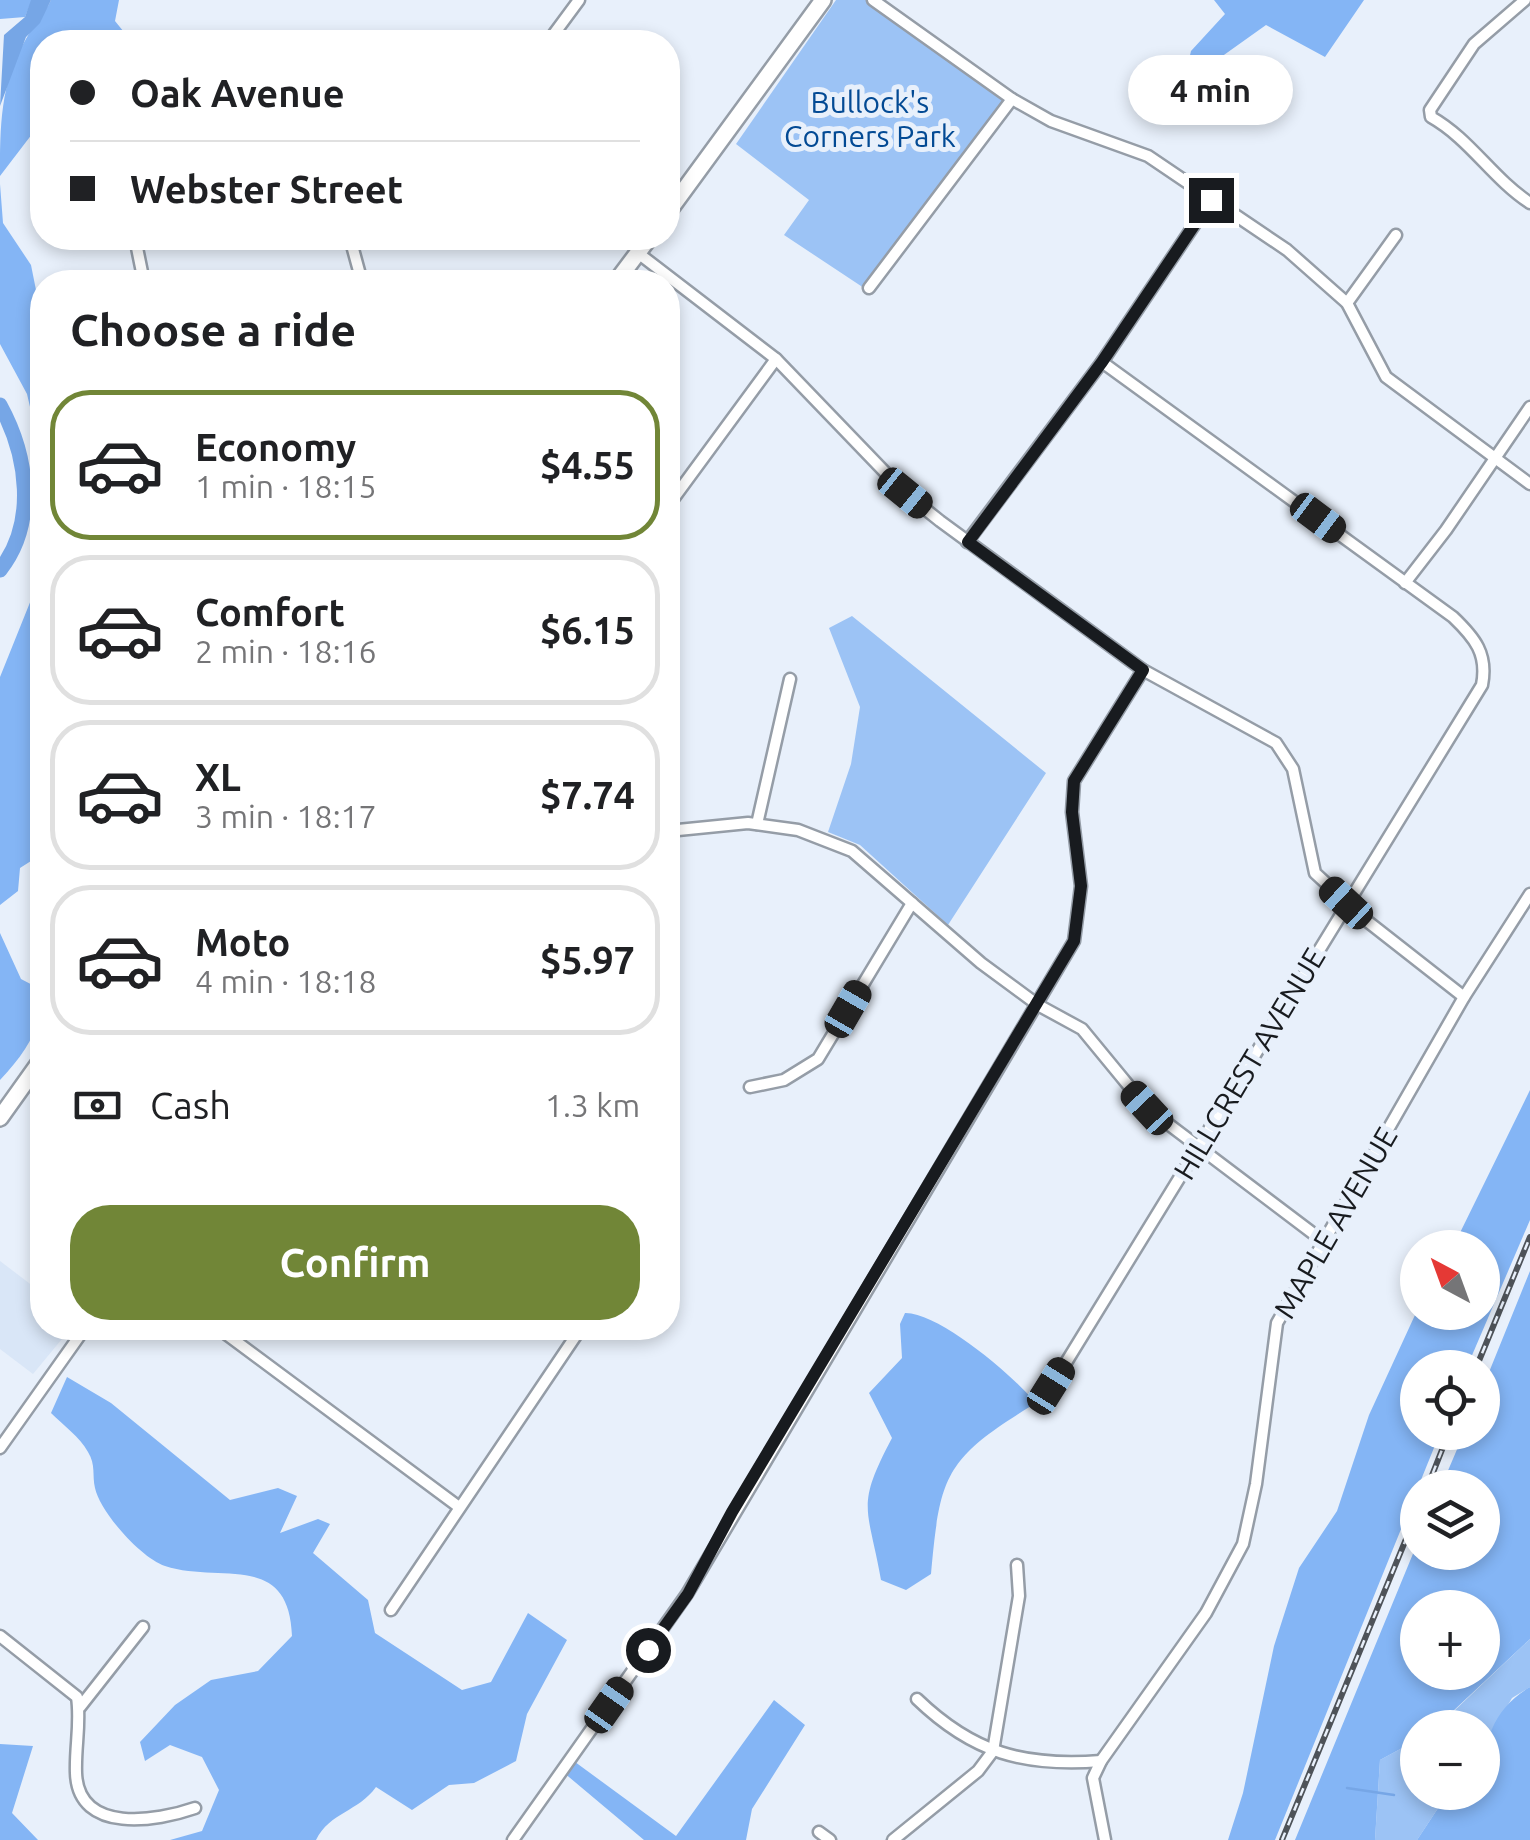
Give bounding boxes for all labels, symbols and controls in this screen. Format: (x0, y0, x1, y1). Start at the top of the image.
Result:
callout: 4 min (1128, 55, 1294, 125)
text: Oak Avenue (130, 72, 345, 114)
text: 4 min (1170, 72, 1251, 108)
park label: Bullock's Corners Park (784, 85, 956, 153)
text: Webster Street (130, 168, 403, 210)
route end (1189, 178, 1234, 223)
text: Choose a ride (70, 304, 356, 355)
icon: car (75, 420, 165, 510)
text: Economy (195, 426, 356, 468)
text: $4.55 (540, 444, 635, 486)
car (872, 462, 938, 524)
text: 1 min · 18:15 (195, 468, 377, 504)
car (1285, 488, 1351, 548)
icon: car (75, 585, 165, 675)
text: Comfort (195, 591, 345, 633)
text: $6.15 (540, 609, 635, 651)
text: 2 min · 18:16 (195, 633, 377, 669)
icon: car (75, 750, 165, 840)
text: XL (195, 756, 241, 798)
text: $7.74 (540, 774, 635, 816)
text: 3 min · 18:17 (195, 798, 377, 834)
car (1314, 872, 1378, 934)
icon: car (75, 915, 165, 1005)
text: Moto (195, 921, 290, 963)
text: $5.97 (540, 939, 635, 981)
street label: HILLCREST AVENUE (1167, 942, 1332, 1185)
text: 4 min · 18:18 (195, 963, 377, 999)
car (820, 976, 876, 1042)
car (1116, 1076, 1178, 1140)
icon: cash (70, 1078, 125, 1133)
text: Cash (150, 1084, 231, 1126)
text: 1.3 km (545, 1087, 640, 1123)
street label: MAPLE AVENUE (1267, 1121, 1404, 1324)
button: Confirm (70, 1205, 640, 1320)
north arrow (1400, 1230, 1500, 1330)
map controls (1400, 1230, 1500, 1810)
button: locate (1400, 1350, 1500, 1450)
car (1022, 1353, 1080, 1419)
button: layers (1400, 1470, 1500, 1570)
button: + (1400, 1590, 1500, 1690)
route start (626, 1628, 671, 1673)
car (580, 1672, 638, 1738)
button: − (1400, 1710, 1500, 1810)

